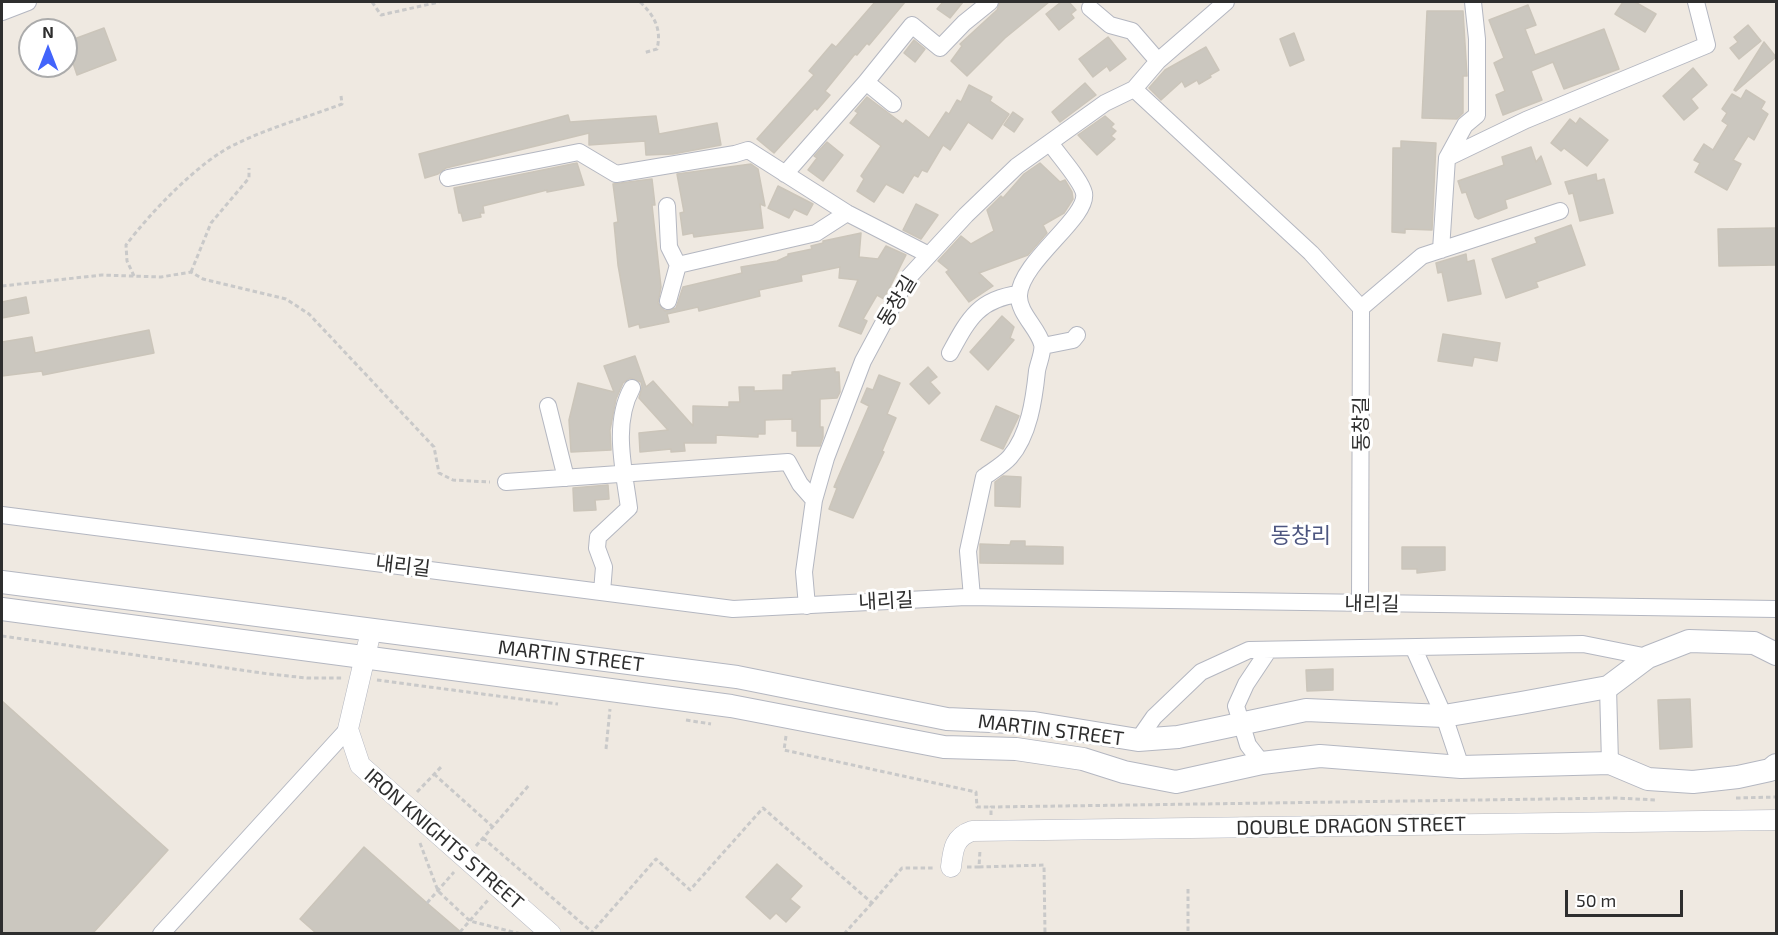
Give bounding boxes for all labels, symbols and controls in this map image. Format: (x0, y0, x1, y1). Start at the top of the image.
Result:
north arrow (18, 18, 78, 78)
text: N (42, 22, 54, 41)
street label: 동창길 (872, 271, 922, 331)
street label: 동창길 (1349, 396, 1373, 452)
district label: 동창리 (1271, 523, 1331, 549)
street label: 내리길 (374, 551, 432, 581)
street label: 내리길 (858, 588, 914, 614)
street label: 내리길 (1344, 592, 1400, 616)
street label: MARTIN STREET (497, 635, 645, 677)
street label: MARTIN STREET (977, 709, 1125, 751)
street label: IRON KNIGHTS STREET (359, 763, 529, 915)
street label: DOUBLE DRAGON STREET (1236, 812, 1466, 840)
scale bar (1568, 878, 1686, 916)
text: 50 m (1576, 889, 1616, 911)

